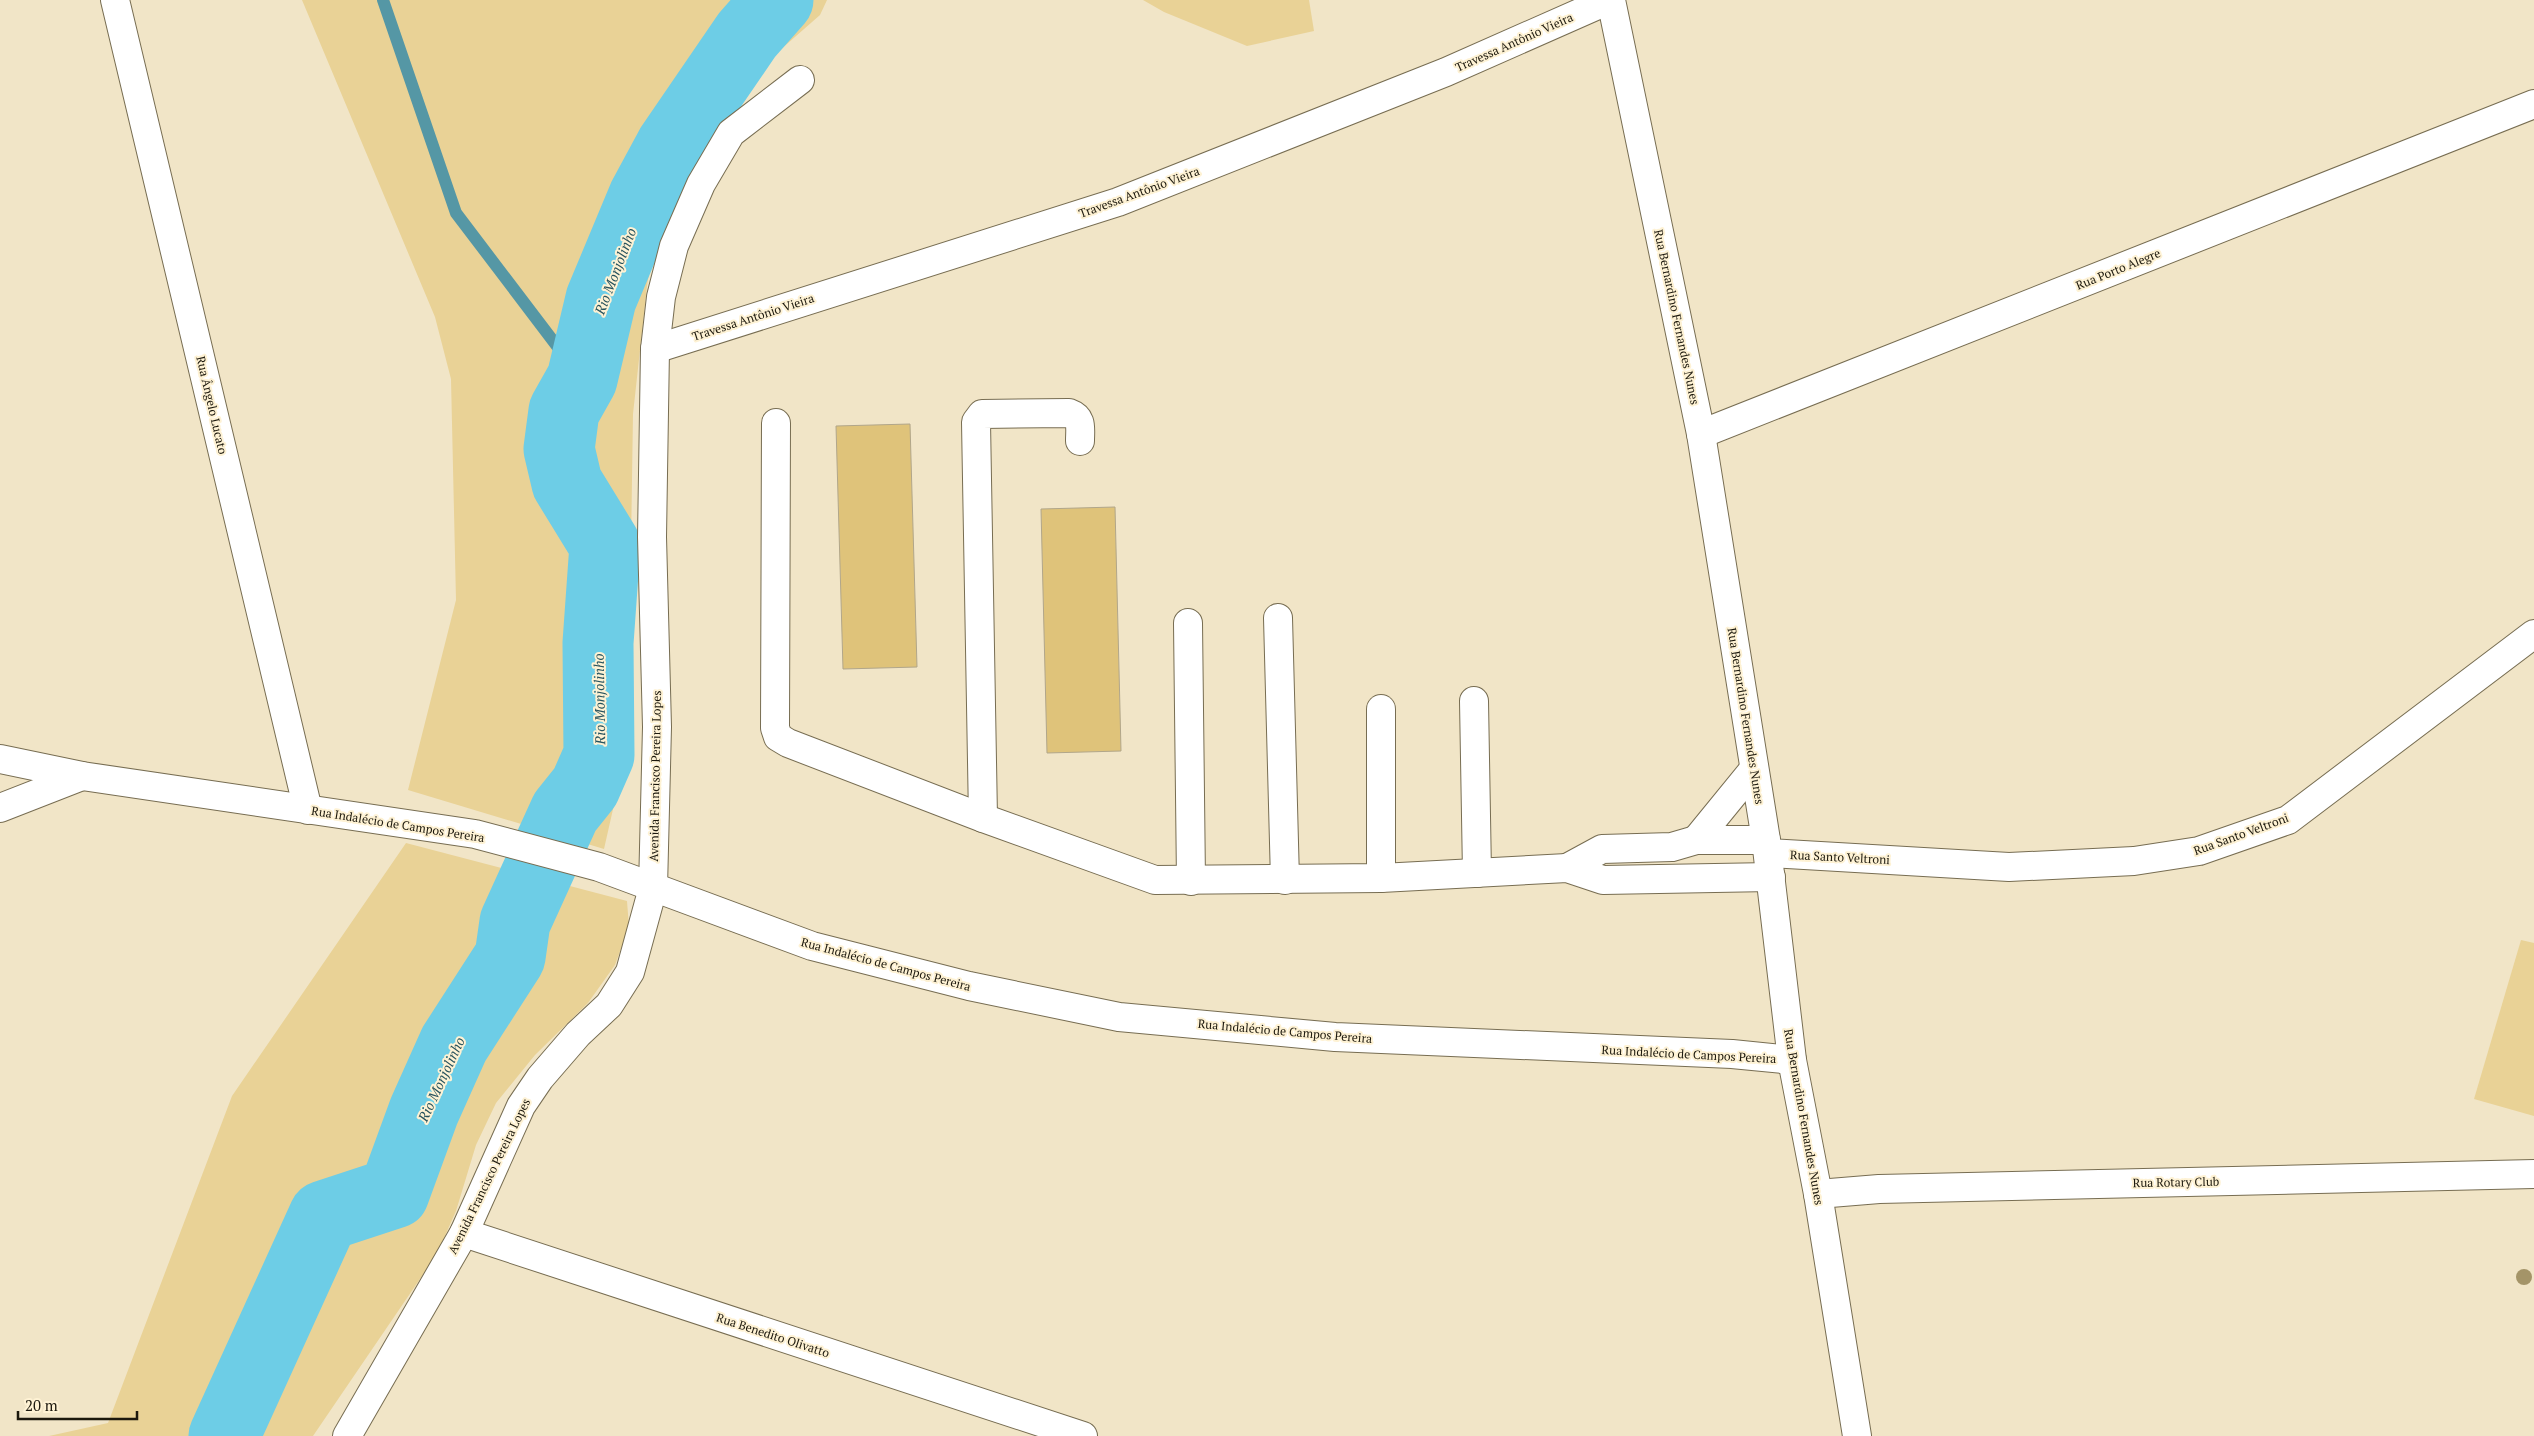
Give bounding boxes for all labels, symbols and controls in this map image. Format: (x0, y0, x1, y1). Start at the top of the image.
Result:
street label: Travessa Antônio Vieira (1453, 9, 1575, 75)
street label: Travessa Antônio Vieira (1077, 163, 1201, 221)
water label: Rio Monjolinho (589, 225, 640, 318)
street label: Rua Bernardino Fernandes Nunes (1651, 228, 1703, 406)
street label: Rua Porto Alegre (2073, 245, 2163, 293)
street label: Travessa Antônio Vieira (690, 290, 816, 344)
street label: Rua Ângelo Lucato (193, 354, 231, 456)
street label: Rua Bernardino Fernandes Nunes (1725, 627, 1767, 805)
water label: Rio Monjolinho (589, 653, 609, 746)
street label: Avenida Francisco Pereira Lopes (646, 690, 664, 862)
street label: Rua Indalécio de Campos Pereira (310, 803, 486, 845)
street label: Rua Santo Veltroni (2191, 810, 2291, 858)
street label: Rua Santo Veltroni (1790, 847, 1891, 867)
street label: Rua Indalécio de Campos Pereira (800, 934, 972, 994)
street label: Rua Indalécio de Campos Pereira (1197, 1016, 1373, 1046)
street label: Rua Bernardino Fernandes Nunes (1781, 1028, 1827, 1206)
water label: Rio Monjolinho (413, 1034, 469, 1125)
street label: Rua Indalécio de Campos Pereira (1601, 1042, 1777, 1066)
street label: Avenida Francisco Pereira Lopes (445, 1096, 533, 1256)
street label: Rua Rotary Club (2133, 1174, 2220, 1190)
street label: Rua Benedito Olivatto (714, 1310, 832, 1360)
scale bar (18, 1388, 136, 1420)
text: 20 m (25, 1395, 58, 1415)

